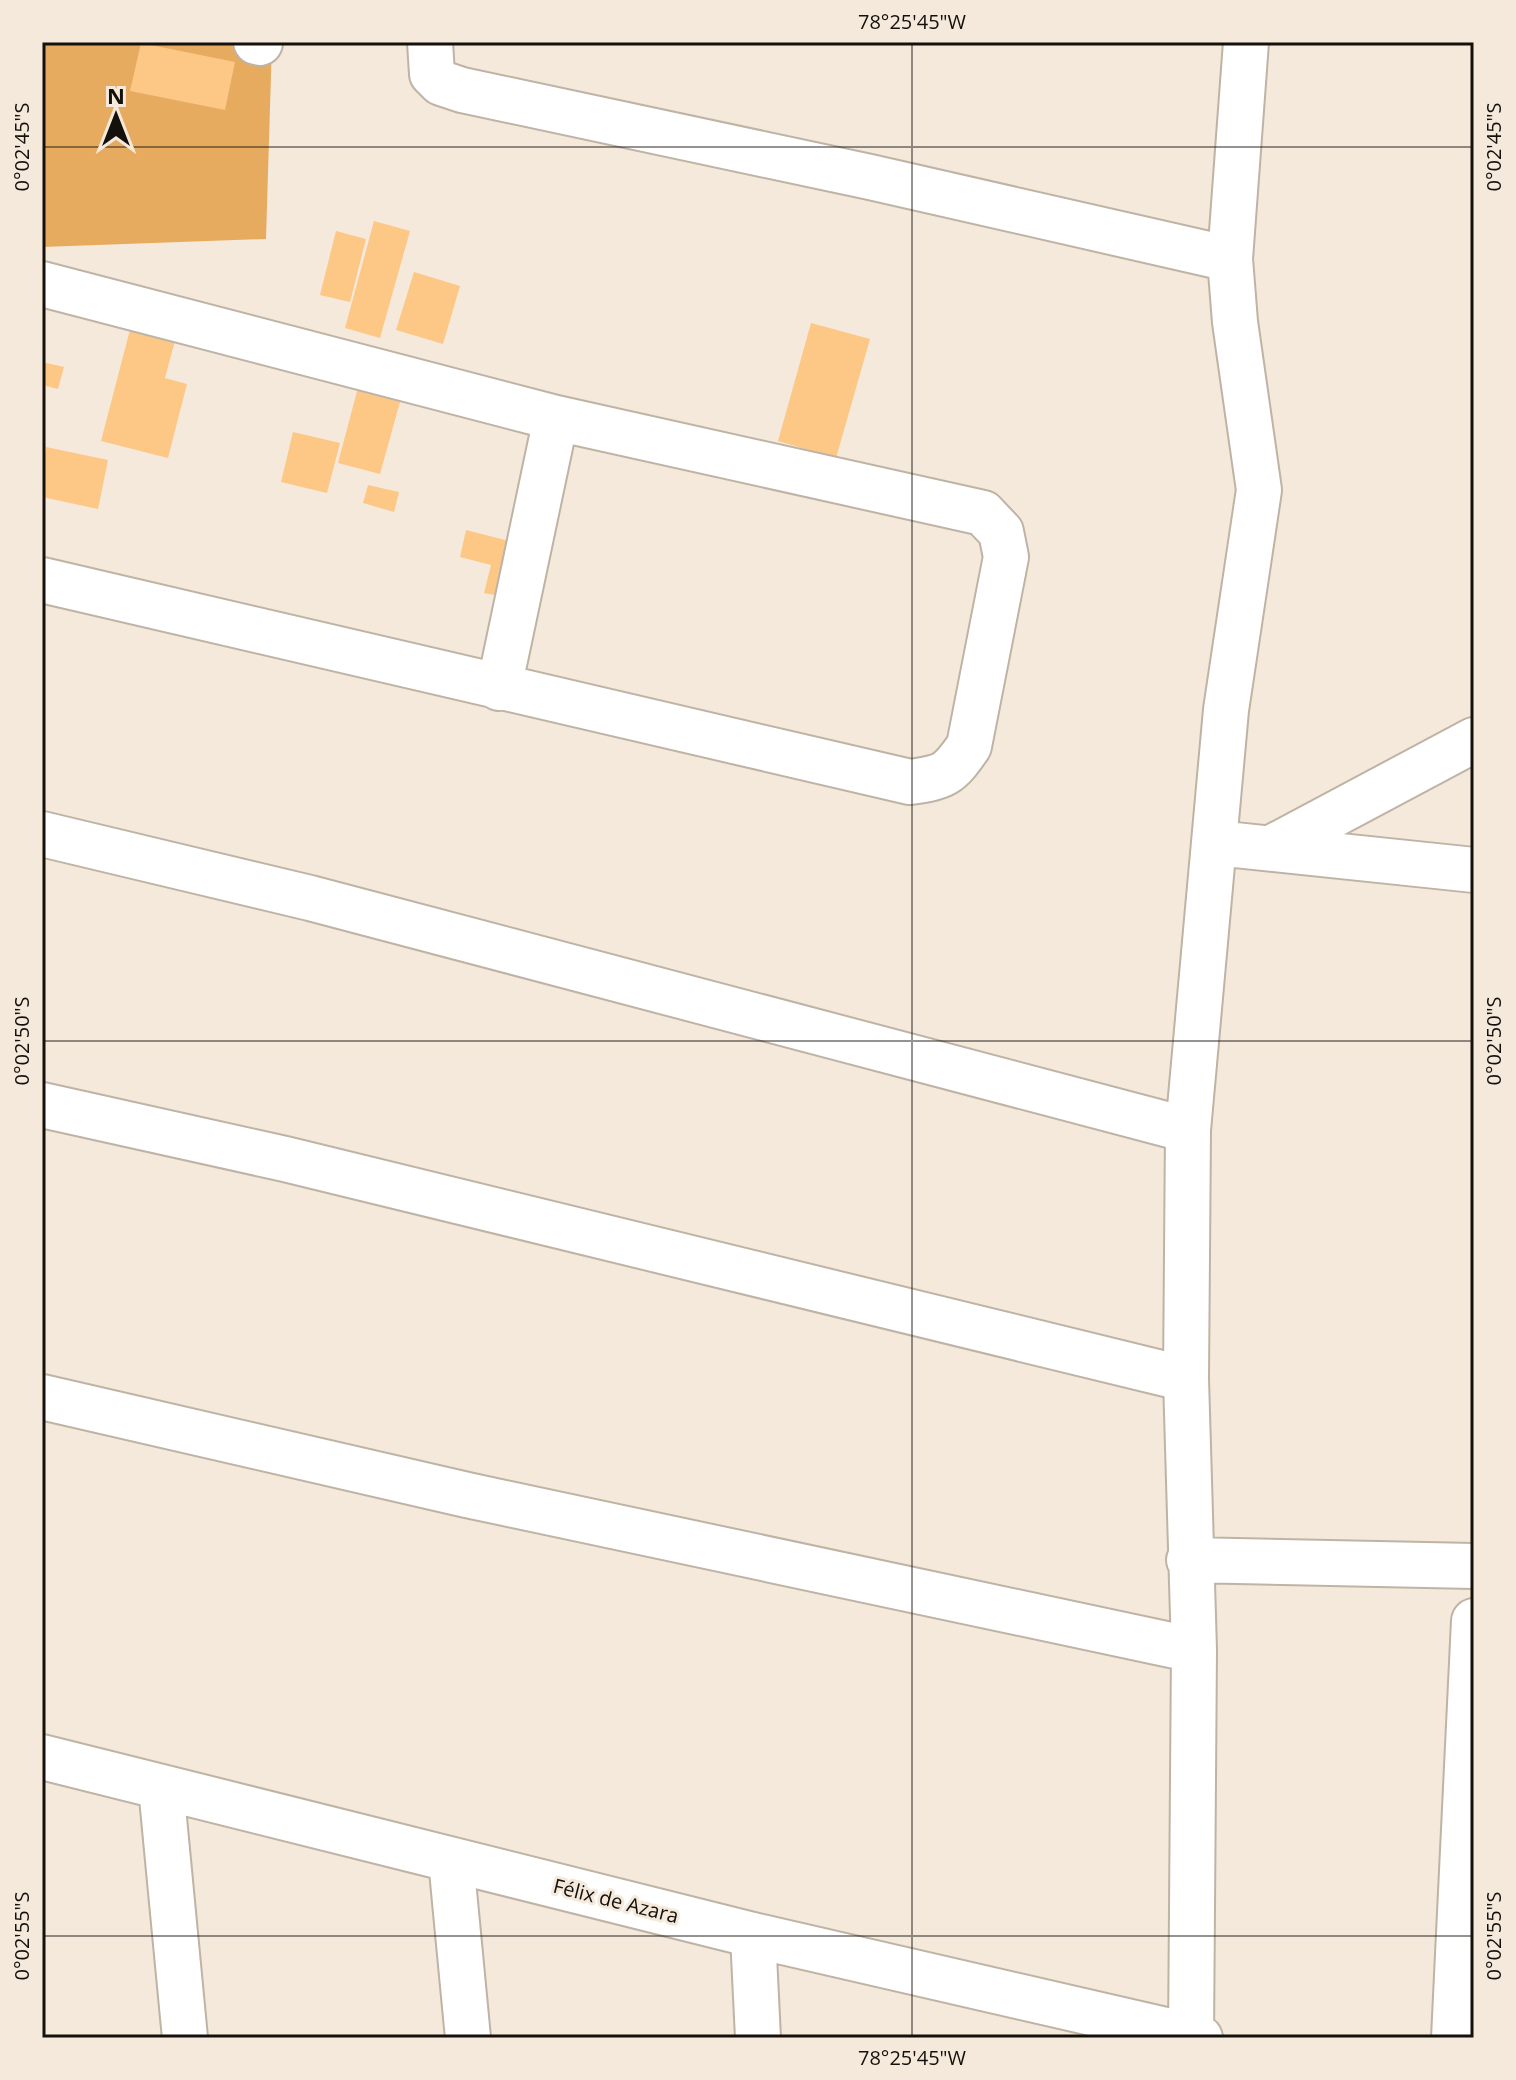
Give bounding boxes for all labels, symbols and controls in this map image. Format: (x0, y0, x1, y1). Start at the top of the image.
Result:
text: 78°25'45"W (858, 8, 967, 35)
north arrow (76, 76, 156, 156)
text: N (107, 80, 125, 110)
text: 0°02'45"S (8, 102, 35, 192)
text: 0°02'45"S (1480, 102, 1507, 192)
text: 0°02'50"S (8, 996, 35, 1086)
text: 0°02'50"S (1480, 996, 1507, 1086)
street label: Félix de Azara (551, 1872, 682, 1929)
text: 0°02'55"S (8, 1891, 35, 1981)
text: 0°02'55"S (1480, 1891, 1507, 1981)
text: 78°25'45"W (858, 2044, 967, 2071)

